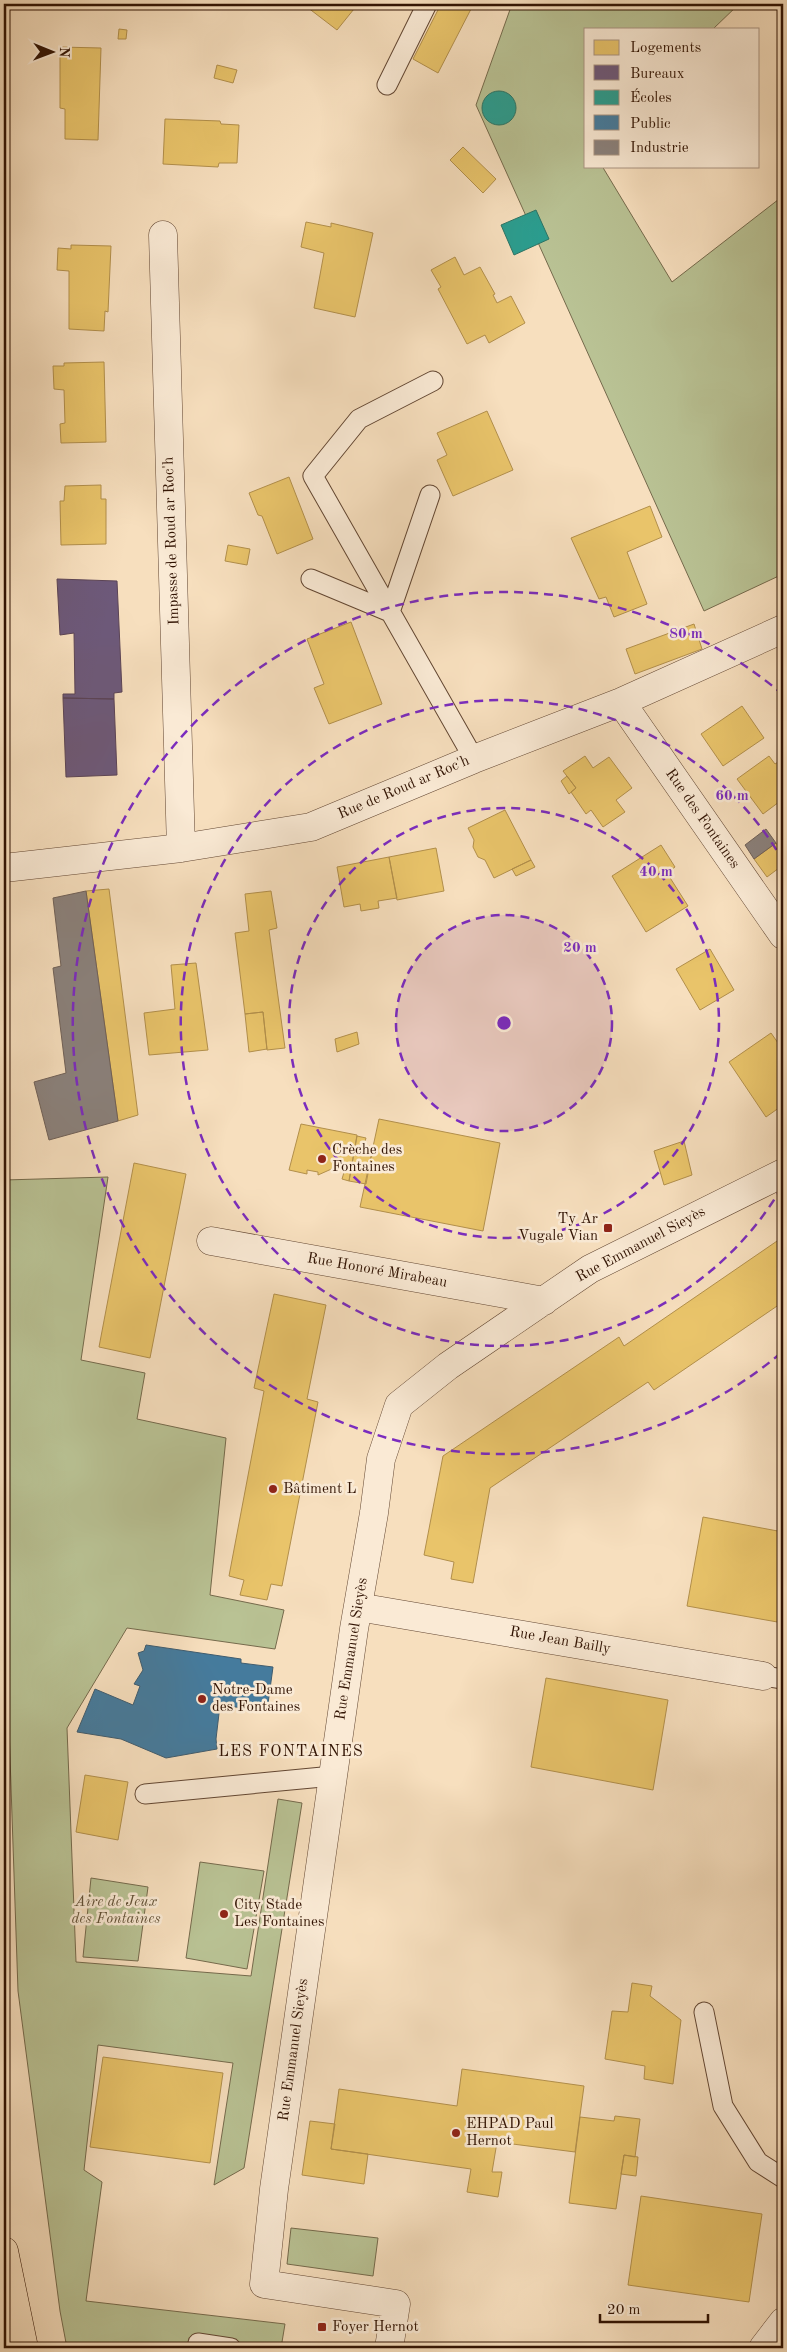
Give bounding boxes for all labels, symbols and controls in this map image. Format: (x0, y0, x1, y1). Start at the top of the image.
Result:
north arrow (28, 28, 78, 78)
legend (584, 28, 760, 168)
text: Logements (630, 41, 701, 56)
text: N (57, 47, 71, 58)
text: Bureaux (630, 67, 685, 82)
text: Écoles (630, 88, 672, 106)
text: Public (630, 117, 671, 132)
text: Industrie (630, 141, 689, 156)
street label: Impasse de Roud ar Roc'h (162, 457, 182, 625)
text: 80 m (669, 627, 703, 642)
street label: Rue de Roud ar Roc'h (336, 754, 472, 822)
street label: Rue des Fontaines (662, 766, 742, 872)
text: 60 m (715, 789, 749, 804)
text: 40 m (639, 865, 673, 880)
text: 20 m (563, 941, 597, 956)
centre of rings (495, 1014, 513, 1032)
place label: Crèche des Fontaines (332, 1143, 402, 1175)
marker: Crèche des Fontaines (316, 1153, 328, 1165)
street label: Rue Emmanuel Sieyès (574, 1205, 708, 1285)
place label: Ty Ar Vugale Vian (518, 1212, 598, 1244)
marker: Ty Ar Vugale Vian (602, 1222, 614, 1234)
street label: Rue Honoré Mirabeau (306, 1251, 448, 1291)
place label: Bâtiment L (283, 1482, 356, 1497)
marker: Bâtiment L (267, 1483, 279, 1495)
street label: Rue Emmanuel Sieyès (333, 1577, 371, 1721)
street label: Rue Jean Bailly (508, 1625, 612, 1657)
place label: Notre-Dame des Fontaines (212, 1683, 300, 1715)
marker: Notre-Dame des Fontaines (196, 1693, 208, 1705)
district label: LES FONTAINES (218, 1744, 364, 1760)
park label: Aire de Jeux des Fontaines (71, 1895, 161, 1927)
place label: City Stade Les Fontaines (234, 1898, 324, 1930)
marker: City Stade Les Fontaines (218, 1908, 230, 1920)
street label: Rue Emmanuel Sieyès (277, 1978, 311, 2122)
place label: EHPAD Paul Hernot (466, 2117, 554, 2149)
marker: EHPAD Paul Hernot (450, 2127, 462, 2139)
scale bar (600, 2292, 707, 2324)
text: 20 m (607, 2303, 641, 2318)
place label: Foyer Hernot (332, 2320, 419, 2335)
marker: Foyer Hernot (316, 2321, 328, 2333)

